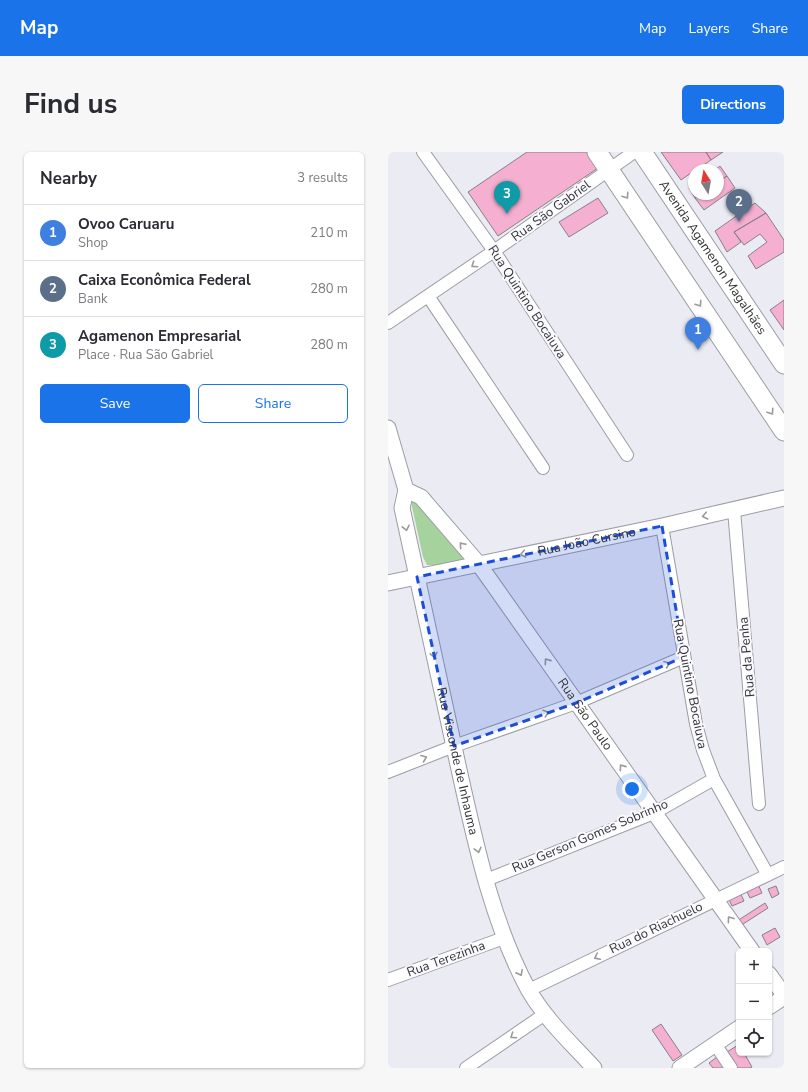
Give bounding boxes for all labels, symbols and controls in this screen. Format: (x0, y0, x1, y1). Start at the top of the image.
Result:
text: Map (20, 15, 58, 41)
text: Map (639, 19, 666, 38)
text: Layers (688, 19, 730, 38)
text: Share (752, 19, 788, 38)
text: Find us (24, 85, 118, 123)
button: Directions (682, 85, 784, 124)
north arrow (688, 164, 724, 200)
text: Nearby (40, 167, 97, 190)
text: 3 results (297, 169, 348, 187)
street label: Rua São Gabriel (508, 176, 594, 246)
street label: Avenida Agamenon Magalhães (655, 177, 771, 338)
pin: 3 (494, 181, 520, 214)
pin: 2 (726, 189, 752, 222)
one-way arrow (621, 192, 629, 199)
text: Ovoo Caruaru (78, 214, 174, 234)
text: 1 (49, 224, 57, 242)
text: 210 m (310, 224, 348, 242)
text: Shop (78, 234, 108, 252)
street label: Rua Quintino Bocaiuva (483, 242, 571, 362)
one-way arrow (471, 260, 478, 268)
text: Caixa Econômica Federal (78, 270, 251, 290)
text: 2 (49, 280, 57, 298)
text: 280 m (310, 280, 348, 298)
text: Bank (78, 290, 108, 308)
one-way arrow (694, 300, 701, 307)
pin: 1 (685, 317, 711, 350)
text: Agamenon Empresarial (78, 326, 241, 346)
text: 3 (49, 336, 57, 354)
text: 280 m (310, 336, 348, 354)
text: Place · Rua São Gabriel (78, 346, 213, 364)
button: Save (40, 384, 190, 423)
button: Share (198, 384, 348, 423)
one-way arrow (766, 408, 774, 415)
one-way arrow (702, 512, 708, 520)
street label: Rua João Cursino (536, 523, 637, 561)
one-way arrow (402, 525, 410, 531)
one-way arrow (460, 543, 467, 550)
one-way arrow (520, 550, 526, 558)
street label: Rua da Penha (735, 616, 759, 698)
street label: Rua Quintino Bocaiuva (669, 617, 711, 751)
one-way arrow (429, 652, 438, 658)
one-way arrow (545, 659, 552, 666)
one-way arrow (663, 661, 670, 669)
street label: Rua São Paulo (553, 674, 617, 754)
street label: Rua Visconde de Inhauma (432, 685, 483, 837)
one-way arrow (543, 710, 550, 718)
one-way arrow (421, 754, 428, 762)
one-way arrow (620, 765, 627, 772)
your location (622, 779, 642, 799)
street label: Rua Gerson Gomes Sobrinho (509, 795, 671, 877)
one-way arrow (473, 846, 482, 853)
street label: Rua do Riachuelo (606, 898, 706, 958)
one-way arrow (728, 917, 735, 924)
street label: Rua Terezinha (404, 936, 488, 982)
map controls (736, 948, 772, 1056)
button: + (736, 948, 772, 984)
one-way arrow (594, 952, 602, 959)
one-way arrow (516, 968, 523, 976)
button: − (736, 984, 772, 1020)
button: locate (736, 1020, 772, 1056)
one-way arrow (510, 1031, 517, 1039)

